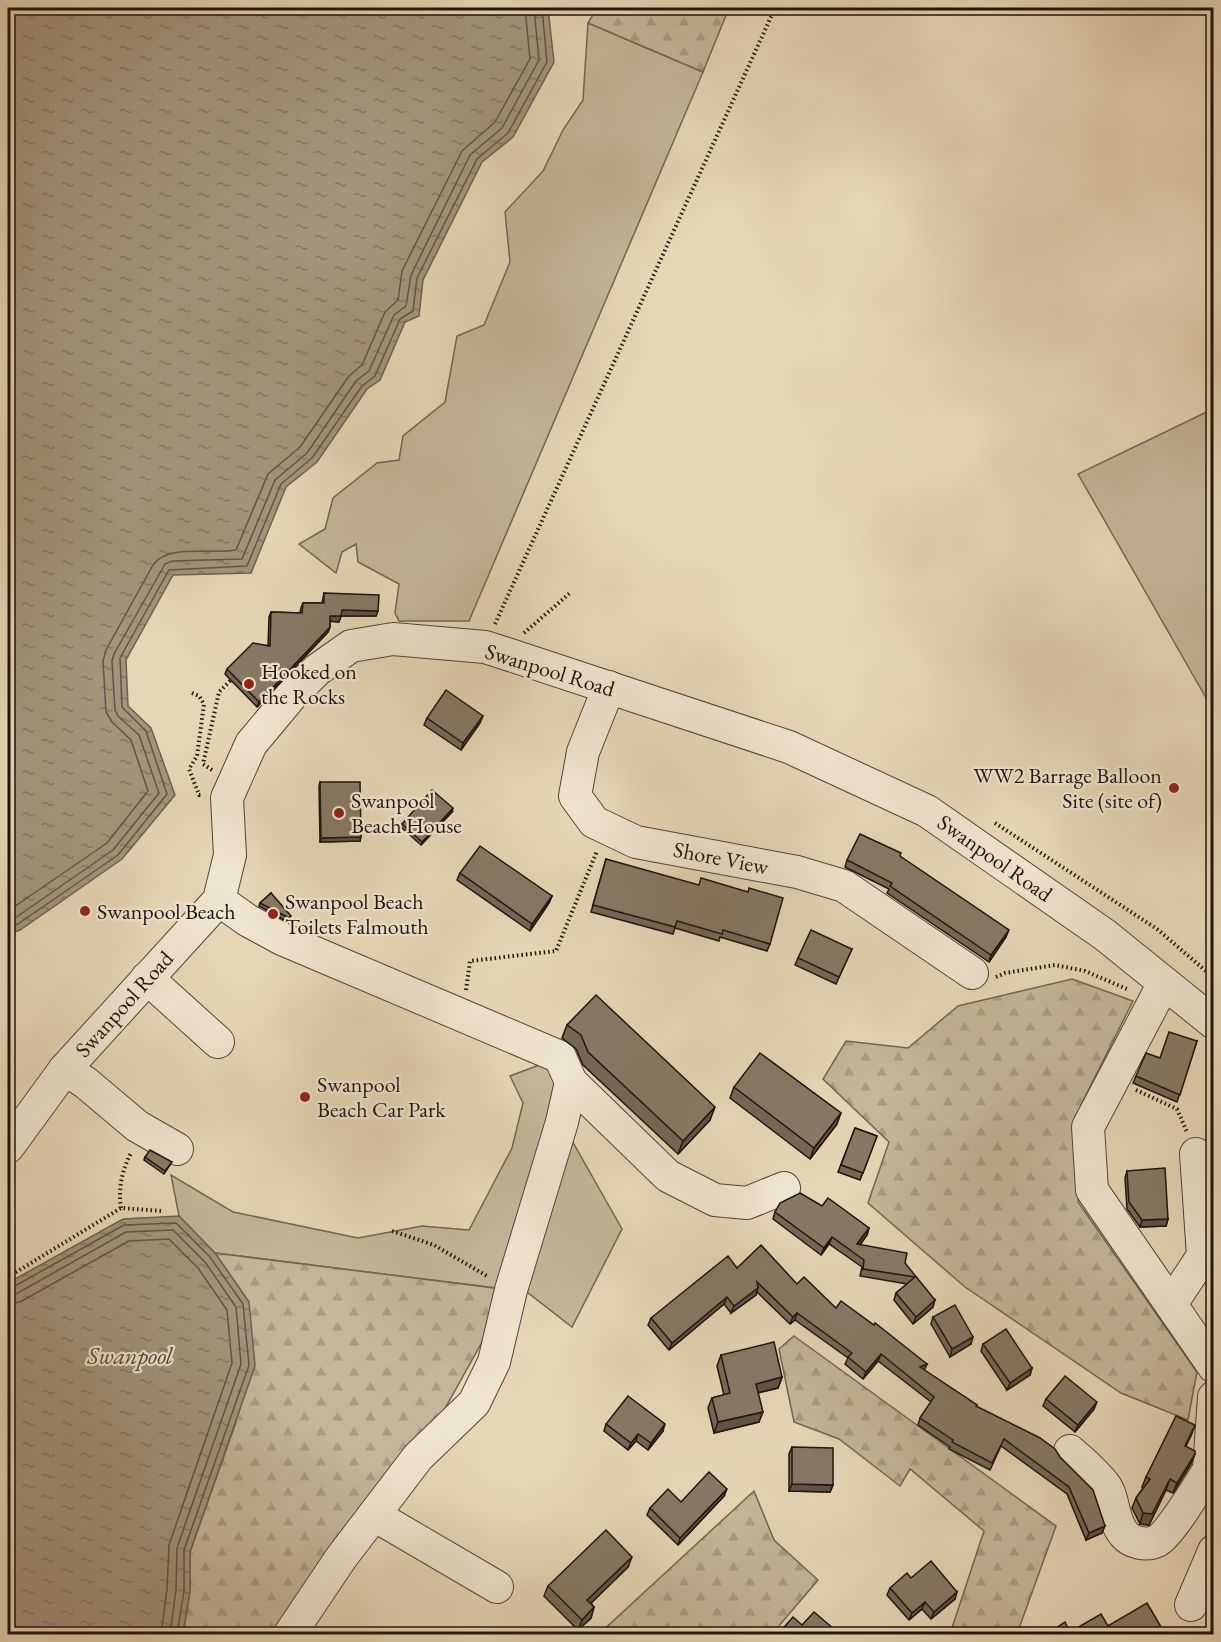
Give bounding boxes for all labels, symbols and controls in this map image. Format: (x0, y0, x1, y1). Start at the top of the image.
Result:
street label: Swanpool Road (482, 637, 619, 704)
place label: Hooked on the Rocks (261, 657, 357, 711)
marker: Hooked on the Rocks (242, 677, 256, 691)
place label: WW2 Barrage Balloon Site (site of) (973, 761, 1162, 815)
marker: WW2 Barrage Balloon Site (site of) (1167, 781, 1181, 795)
place label: Swanpool Beach House (351, 786, 462, 840)
marker: Swanpool Beach House (332, 806, 346, 820)
street label: Swanpool Road (932, 808, 1059, 909)
street label: Shore View (671, 835, 772, 882)
place label: Swanpool Beach Toilets Falmouth (285, 887, 429, 941)
place label: Swanpool Beach (97, 897, 235, 926)
marker: Swanpool Beach (78, 904, 92, 918)
marker: Swanpool Beach Toilets Falmouth (266, 907, 280, 921)
street label: Swanpool Road (68, 944, 180, 1063)
place label: Swanpool Beach Car Park (317, 1070, 446, 1124)
marker: Swanpool Beach Car Park (298, 1090, 312, 1104)
water label: Swanpool (86, 1340, 174, 1371)

